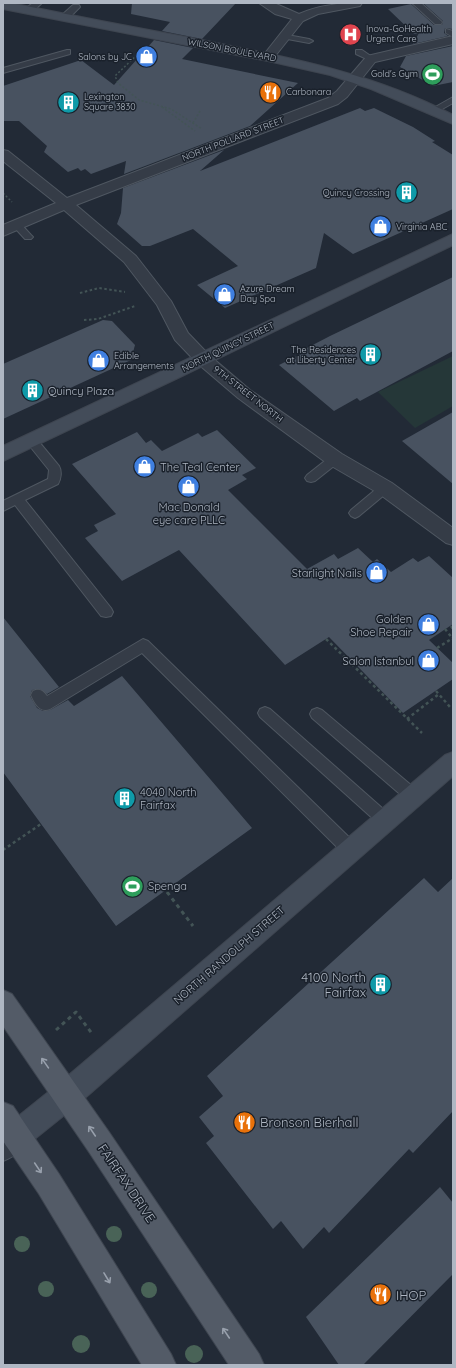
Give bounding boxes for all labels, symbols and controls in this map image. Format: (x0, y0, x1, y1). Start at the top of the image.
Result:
hospital icon: Inova-GoHealth Urgent Care (337, 21, 363, 47)
place label: Inova-GoHealth Urgent Care (366, 23, 432, 44)
street label: WILSON BOULEVARD (187, 36, 278, 64)
shop icon: Salons by JC (134, 44, 160, 70)
place label: Salons by JC (78, 51, 132, 62)
sports icon: Gold's Gym (420, 61, 446, 87)
place label: Gold's Gym (371, 68, 418, 79)
restaurant icon: Carbonara (257, 79, 283, 105)
place label: Carbonara (286, 86, 331, 97)
building icon: Lexington Square 3830 (55, 89, 81, 115)
place label: Lexington Square 3830 (84, 91, 136, 112)
street label: NORTH POLLARD STREET (180, 114, 286, 163)
building icon: Quincy Crossing (393, 180, 419, 206)
place label: Quincy Crossing (323, 187, 390, 198)
shop icon: Virginia ABC (368, 214, 394, 240)
place label: Virginia ABC (396, 221, 448, 232)
shop icon: Azure Dream Day Spa (211, 281, 237, 307)
place label: Azure Dream Day Spa (240, 283, 295, 304)
street label: NORTH QUINCY STREET (180, 319, 276, 374)
building icon: The Residences at Liberty Center (358, 342, 384, 368)
place label: The Residences at Liberty Center (286, 344, 357, 365)
shop icon: Edible Arrangements (85, 348, 111, 374)
place label: Edible Arrangements (114, 350, 174, 371)
street label: 9TH STREET NORTH (211, 363, 285, 424)
building icon: Quincy Plaza (20, 378, 46, 404)
place label: Quincy Plaza (48, 384, 114, 398)
shop icon: The Teal Center (132, 454, 158, 480)
place label: The Teal Center (160, 460, 241, 474)
shop icon: Mac Donald eye care PLLC (176, 474, 202, 500)
place label: Mac Donald eye care PLLC (153, 500, 225, 527)
shop icon: Starlight Nails (364, 560, 390, 586)
place label: Starlight Nails (292, 566, 362, 580)
place label: Golden Shoe Repair (350, 612, 413, 639)
shop icon: Golden Shoe Repair (415, 612, 441, 638)
shop icon: Salon Istanbul (416, 648, 442, 674)
place label: Salon Istanbul (343, 654, 414, 668)
building icon: 4040 North Fairfax (111, 785, 137, 811)
place label: 4040 North Fairfax (140, 785, 197, 812)
sports icon: Spenga (120, 873, 146, 899)
place label: Spenga (148, 879, 187, 893)
street label: NORTH RANDOLPH STREET (171, 903, 288, 1007)
place label: 4100 North Fairfax (301, 969, 366, 1000)
building icon: 4100 North Fairfax (368, 971, 394, 997)
one-way arrow (41, 1058, 49, 1069)
restaurant icon: Bronson Bierhall (232, 1109, 258, 1135)
place label: Bronson Bierhall (260, 1114, 358, 1130)
one-way arrow (88, 1126, 96, 1137)
street label: FAIRFAX DRIVE (95, 1141, 159, 1225)
one-way arrow (34, 1162, 42, 1173)
one-way arrow (103, 1272, 111, 1284)
restaurant icon: IHOP (367, 1282, 393, 1308)
place label: IHOP (396, 1287, 427, 1303)
one-way arrow (222, 1327, 230, 1338)

